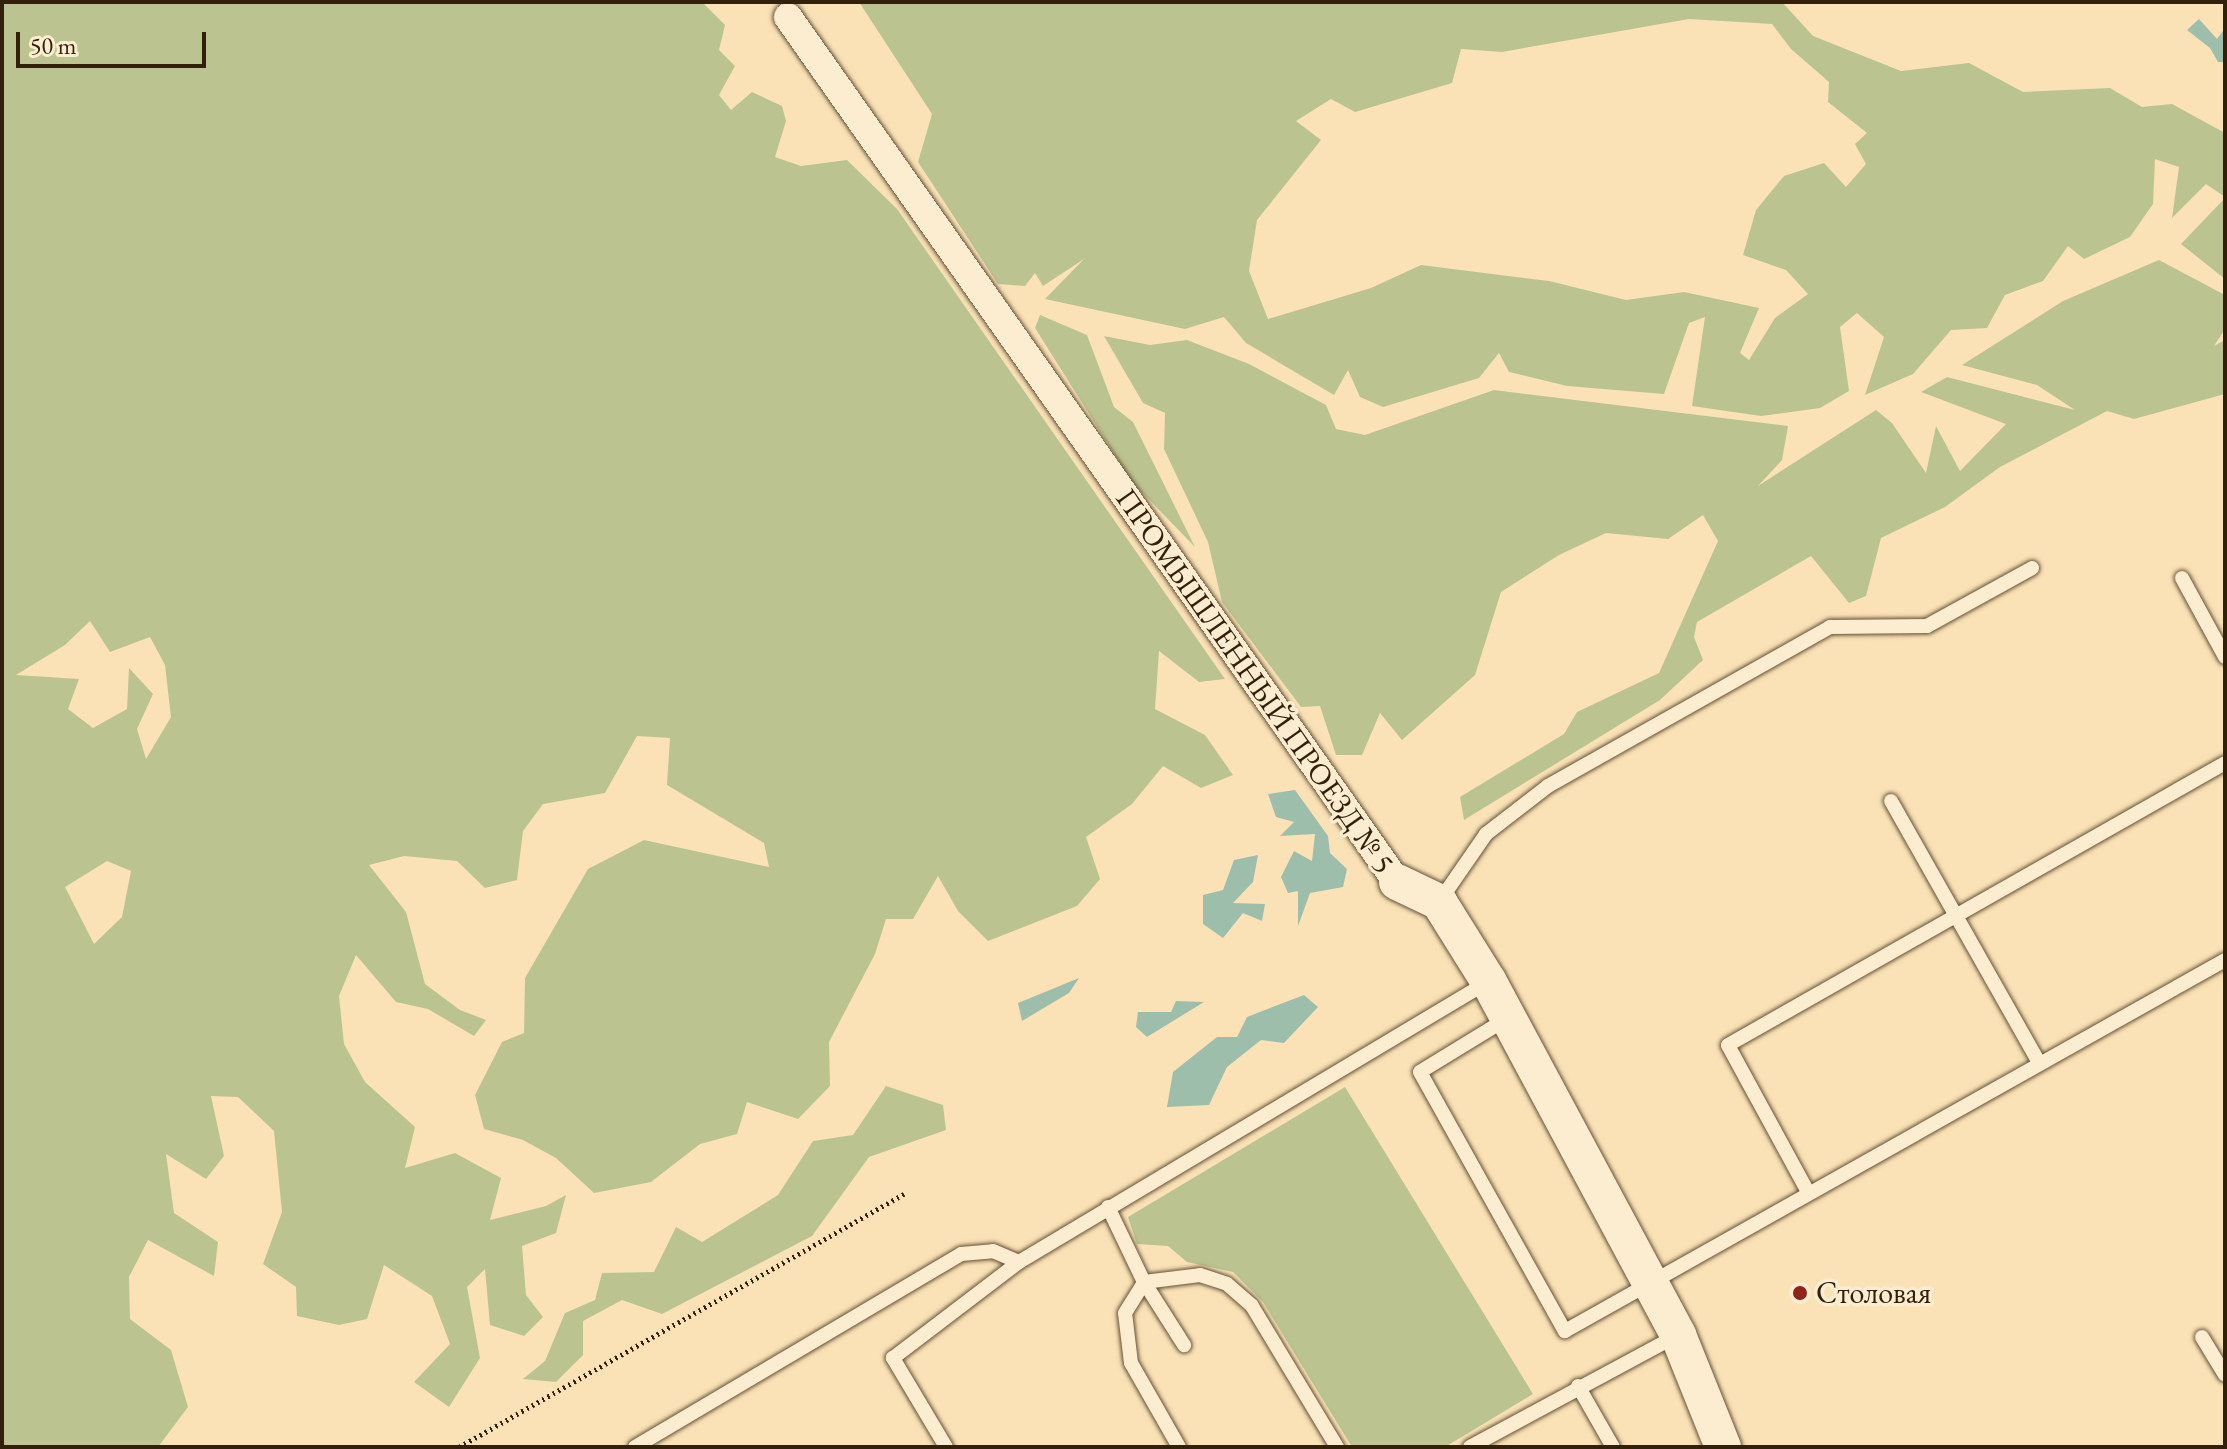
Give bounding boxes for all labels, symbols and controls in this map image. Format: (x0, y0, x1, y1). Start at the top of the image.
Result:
scale bar (20, 16, 210, 66)
text: 50 m (30, 30, 77, 61)
street label: ПРОМЫШЛЕННЫЙ ПРОЕЗД № 5 (1108, 482, 1402, 880)
place label: Столовая (1816, 1275, 1931, 1311)
marker: Столовая (1791, 1284, 1809, 1302)

